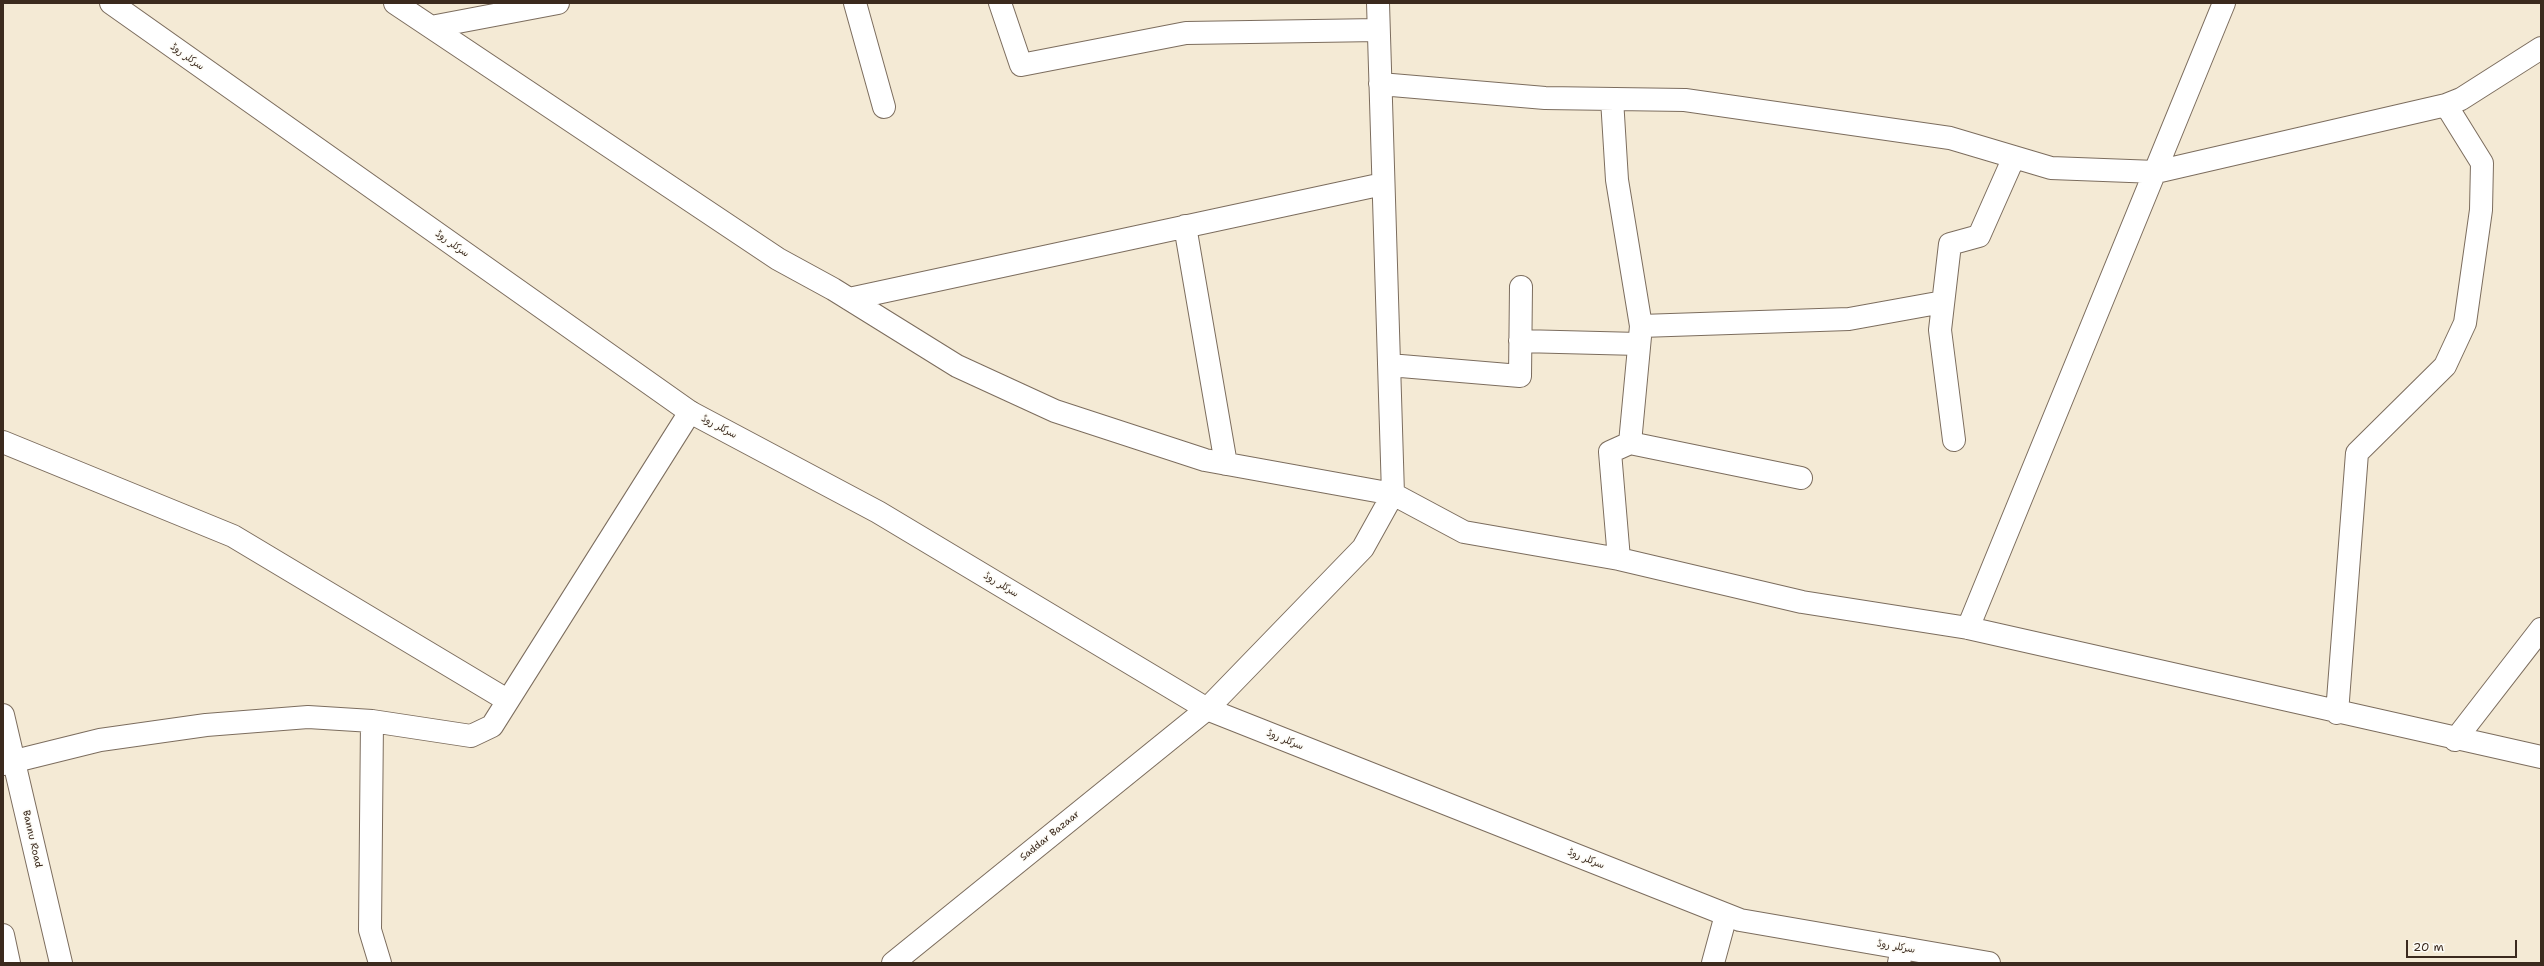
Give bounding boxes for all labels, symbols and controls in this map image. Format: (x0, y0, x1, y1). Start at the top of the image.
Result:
street label: سرکلر روڈ (168, 41, 206, 73)
street label: سرکلر روڈ (433, 228, 471, 260)
street label: سرکلر روڈ (699, 413, 739, 441)
street label: سرکلر روڈ (981, 570, 1021, 600)
street label: سرکلر روڈ (1265, 727, 1305, 753)
street label: Saddar Bazaar (1018, 808, 1082, 864)
street label: Bannu Road (20, 809, 44, 869)
street label: سرکلر روڈ (1566, 846, 1606, 872)
scale bar (2408, 932, 2519, 958)
street label: سرکلر روڈ (1876, 938, 1916, 956)
text: 20 m (2413, 939, 2444, 955)

